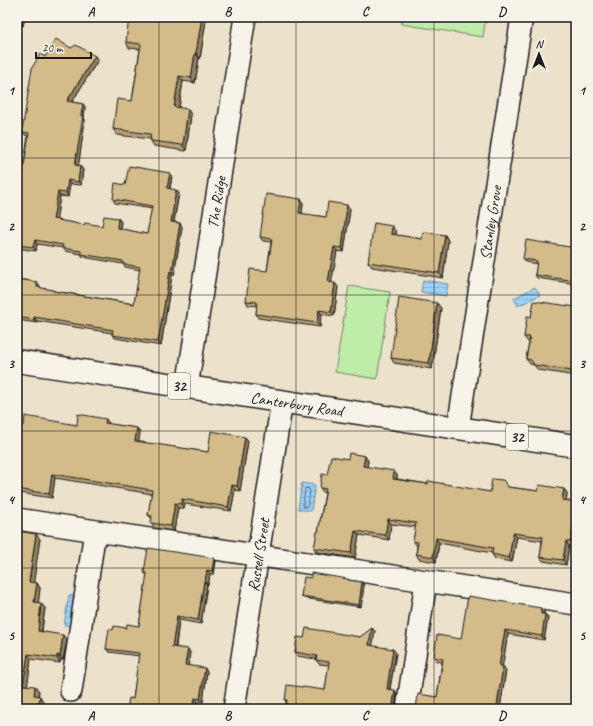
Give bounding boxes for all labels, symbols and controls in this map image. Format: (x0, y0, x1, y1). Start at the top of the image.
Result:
text: A (88, 4, 96, 20)
text: B (225, 4, 233, 20)
text: C (362, 4, 370, 20)
text: D (498, 4, 507, 20)
scale bar (36, 34, 91, 60)
north arrow (519, 34, 559, 74)
text: N (536, 37, 545, 51)
text: 20 m (42, 40, 64, 56)
text: 1 (8, 83, 16, 99)
text: 1 (579, 83, 587, 99)
street label: The Ridge (203, 173, 231, 230)
street label: Stanley Grove (475, 182, 507, 261)
text: 2 (8, 219, 15, 235)
text: 2 (579, 219, 586, 235)
text: 3 (8, 356, 15, 372)
text: 3 (579, 356, 586, 372)
road number: 32 (168, 373, 190, 399)
street label: Canterbury Road (249, 388, 347, 422)
road number: 32 (506, 424, 528, 450)
text: 4 (8, 492, 16, 508)
text: 4 (579, 492, 587, 508)
street label: Russell Street (243, 515, 275, 593)
text: 5 (8, 628, 15, 644)
text: 5 (579, 628, 586, 644)
text: A (88, 708, 96, 724)
text: B (225, 708, 233, 724)
text: C (362, 708, 370, 724)
text: D (498, 708, 507, 724)

